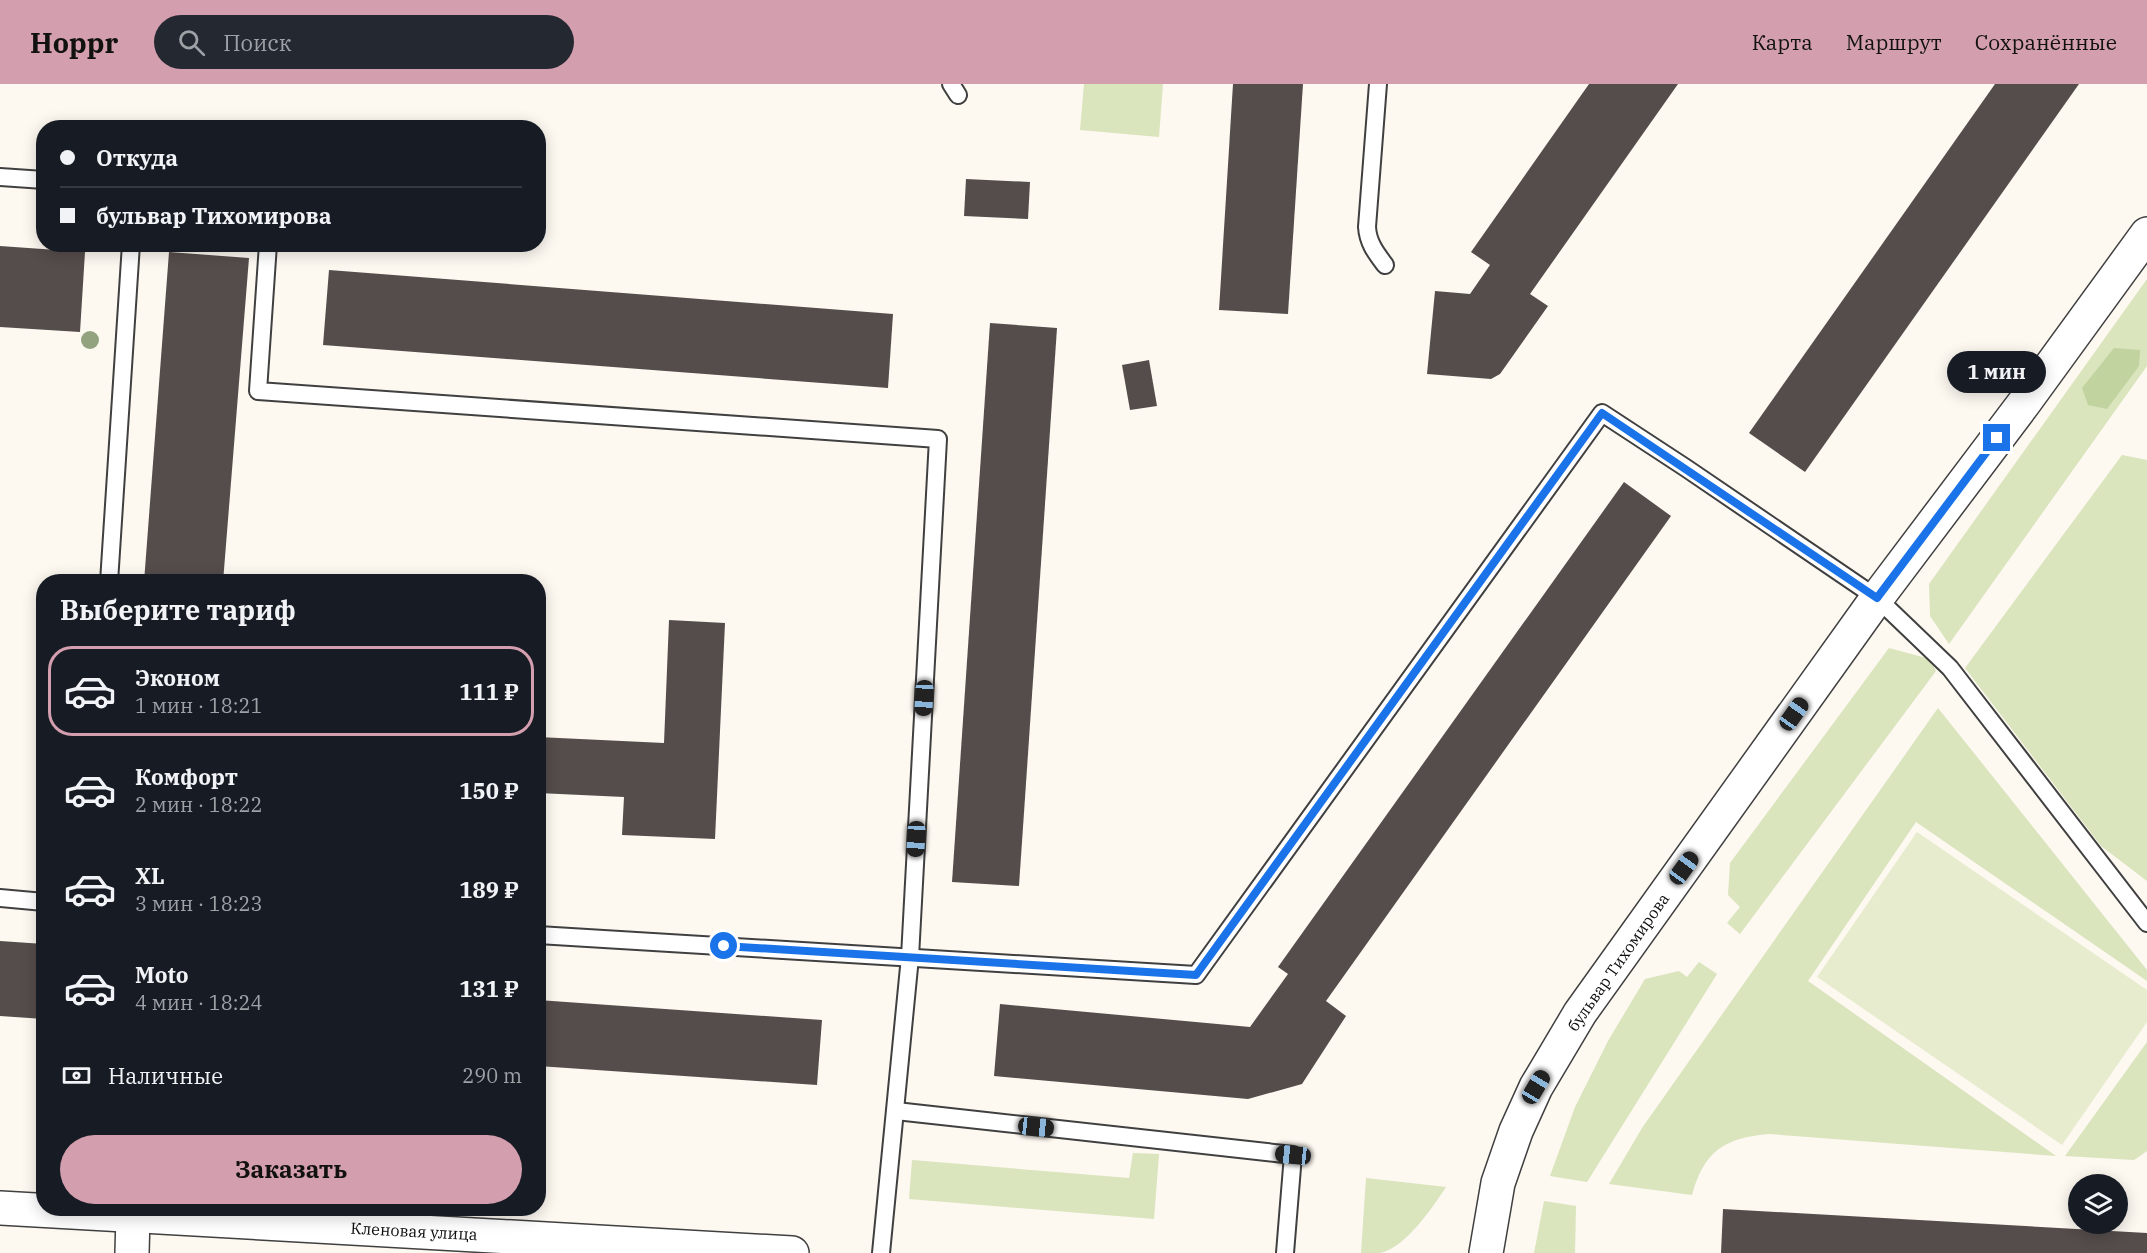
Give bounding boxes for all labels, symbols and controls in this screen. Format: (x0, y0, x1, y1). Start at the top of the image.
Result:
search box (154, 15, 574, 69)
text: Hoppr (30, 24, 118, 61)
icon: search (175, 26, 208, 59)
text: Поиск (223, 28, 292, 57)
text: Карта (1752, 28, 1813, 56)
text: Маршрут (1846, 28, 1942, 56)
text: Сохранённые (1975, 28, 2117, 56)
text: Откуда (96, 143, 178, 172)
text: бульвар Тихомирова (96, 201, 332, 230)
callout: 1 мин (1948, 351, 2046, 393)
text: 1 мин (1967, 358, 2026, 385)
route end (1983, 424, 2010, 451)
text: Выберите тариф (60, 592, 296, 627)
text: Эконом (135, 663, 220, 692)
icon: car (63, 664, 117, 718)
text: 111 ₽ (459, 677, 519, 706)
car (914, 680, 934, 716)
text: 1 мин · 18:21 (135, 692, 263, 719)
car (1776, 694, 1812, 734)
text: Комфорт (135, 762, 238, 791)
icon: car (63, 763, 117, 817)
text: 150 ₽ (459, 776, 519, 805)
text: 2 мин · 18:22 (135, 791, 263, 818)
car (906, 821, 926, 857)
car (1666, 848, 1702, 888)
text: XL (135, 861, 165, 890)
icon: car (63, 862, 117, 916)
text: 189 ₽ (459, 875, 519, 904)
street label: бульвар Тихомирова (1563, 889, 1673, 1035)
text: 3 мин · 18:23 (135, 890, 263, 917)
route start (710, 932, 737, 959)
text: Moto (135, 960, 189, 989)
icon: car (63, 961, 117, 1015)
text: 131 ₽ (459, 974, 519, 1003)
text: 4 мин · 18:24 (135, 989, 263, 1016)
icon: cash (60, 1059, 93, 1092)
text: Наличные (108, 1061, 223, 1090)
text: 290 m (462, 1062, 522, 1089)
car (1519, 1067, 1553, 1107)
car (1017, 1116, 1055, 1138)
button: Заказать (60, 1135, 522, 1204)
car (1274, 1144, 1312, 1166)
map controls (2068, 1174, 2128, 1234)
button: layers (2068, 1174, 2128, 1234)
street label: Кленовая улица (350, 1218, 478, 1244)

